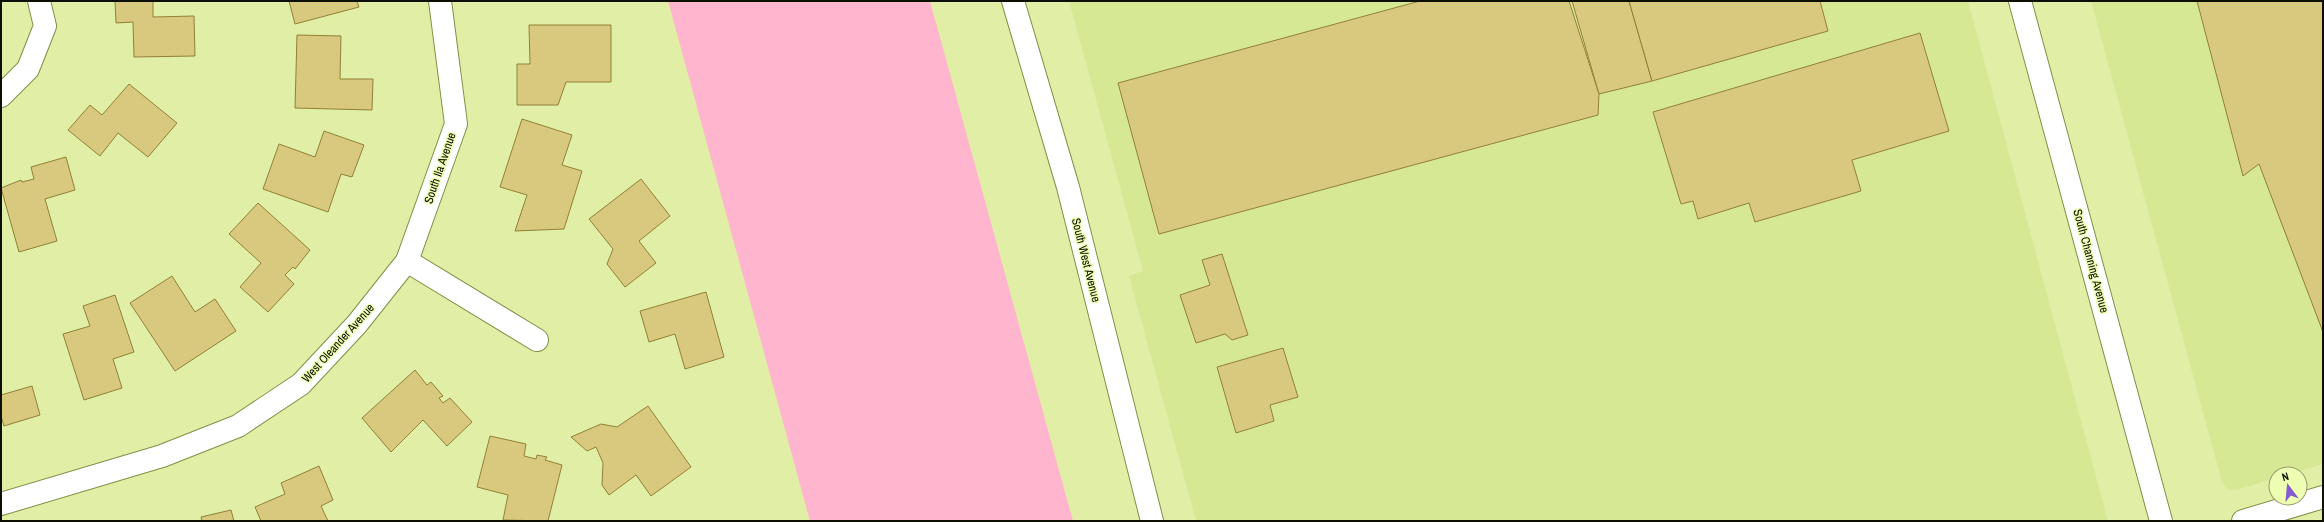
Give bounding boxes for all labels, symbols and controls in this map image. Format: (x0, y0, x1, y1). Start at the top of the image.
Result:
street label: South Ila Avenue (420, 130, 460, 206)
street label: South Channing Avenue (2069, 207, 2113, 315)
street label: South West Avenue (1068, 216, 1104, 304)
street label: West Oleander Avenue (298, 300, 378, 386)
north arrow (2268, 466, 2308, 506)
text: N (2280, 469, 2290, 484)

